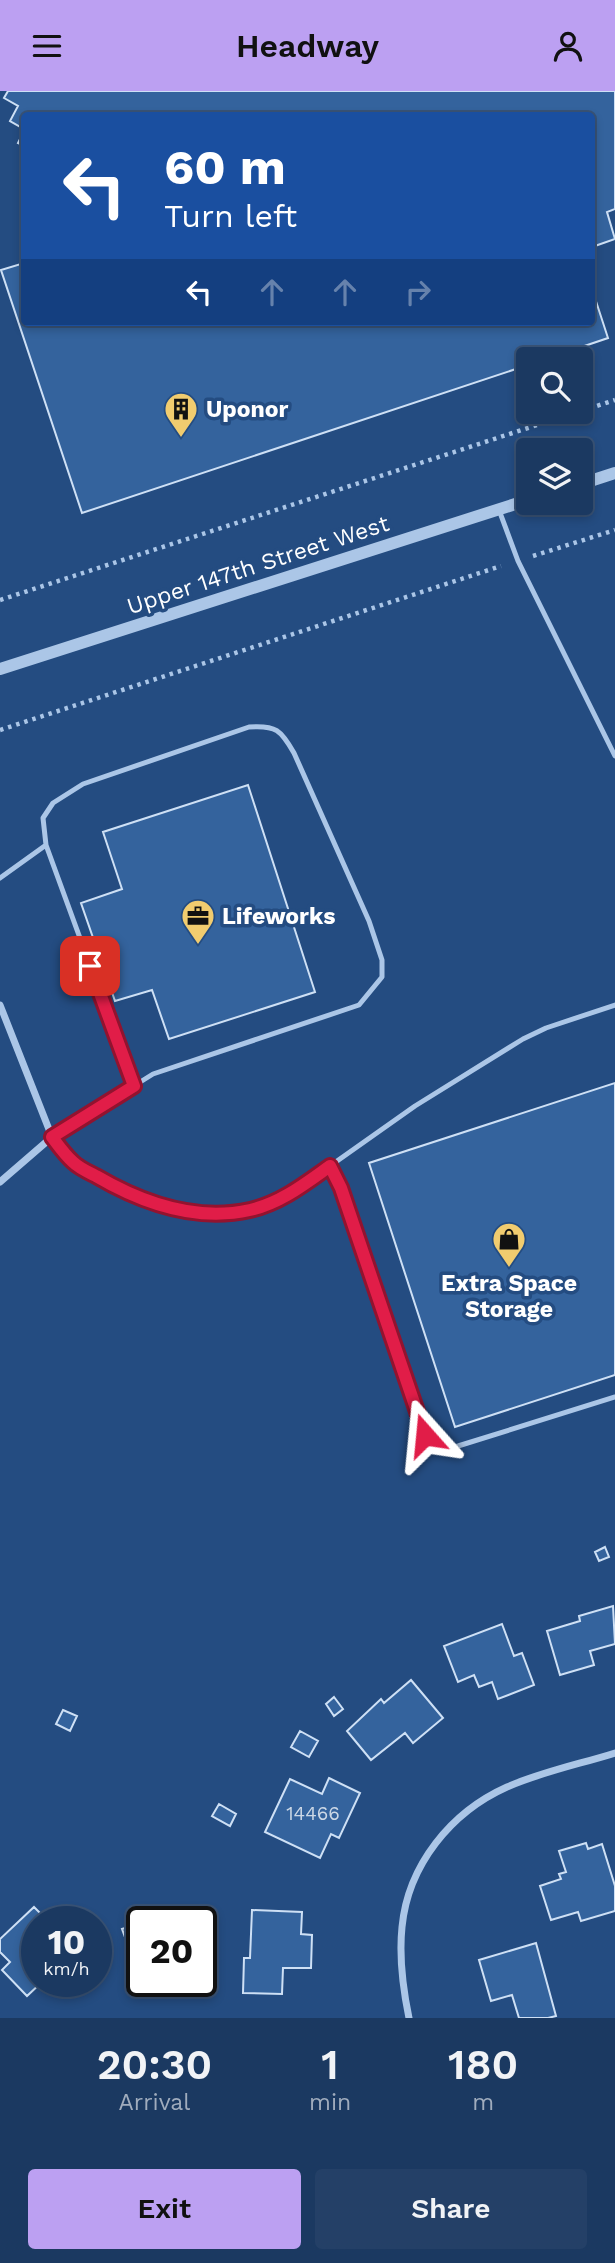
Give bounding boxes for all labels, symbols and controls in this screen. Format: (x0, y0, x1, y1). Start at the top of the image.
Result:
icon: menu (28, 27, 66, 65)
text: Headway (236, 27, 379, 65)
icon: person (549, 27, 587, 65)
text: 60 m (164, 138, 286, 196)
icon: left (49, 140, 140, 231)
text: Turn left (164, 197, 297, 235)
icon: left (180, 273, 218, 311)
icon: ahead (253, 273, 291, 311)
icon: ahead (326, 273, 364, 311)
icon: right (399, 273, 437, 311)
map controls (516, 347, 593, 515)
button: search (516, 347, 593, 424)
building icon: Uponor (162, 390, 200, 439)
place label: Uponor (206, 396, 289, 423)
button: layers (516, 438, 593, 515)
street label: Upper 147th Street West (124, 510, 393, 620)
office icon: Lifeworks (179, 897, 217, 946)
place label: Lifeworks (222, 903, 335, 930)
pin (60, 936, 120, 996)
icon: arrive (71, 947, 109, 985)
shop icon: Extra Space Storage (490, 1220, 528, 1269)
place label: Extra Space Storage (441, 1270, 577, 1323)
position arrow (388, 1398, 462, 1472)
house number: 14466 (286, 1802, 340, 1825)
speed limit sign: 20 (126, 1906, 217, 1997)
text: 10 (48, 1921, 85, 1963)
text: km/h (43, 1958, 90, 1979)
text: 20:30 (97, 2040, 212, 2089)
text: 1 (321, 2040, 339, 2089)
text: 180 (448, 2040, 518, 2089)
text: Arrival (119, 2089, 190, 2116)
text: min (309, 2089, 351, 2116)
text: m (472, 2089, 494, 2116)
button: Exit (28, 2169, 301, 2249)
button: Share (315, 2169, 587, 2249)

